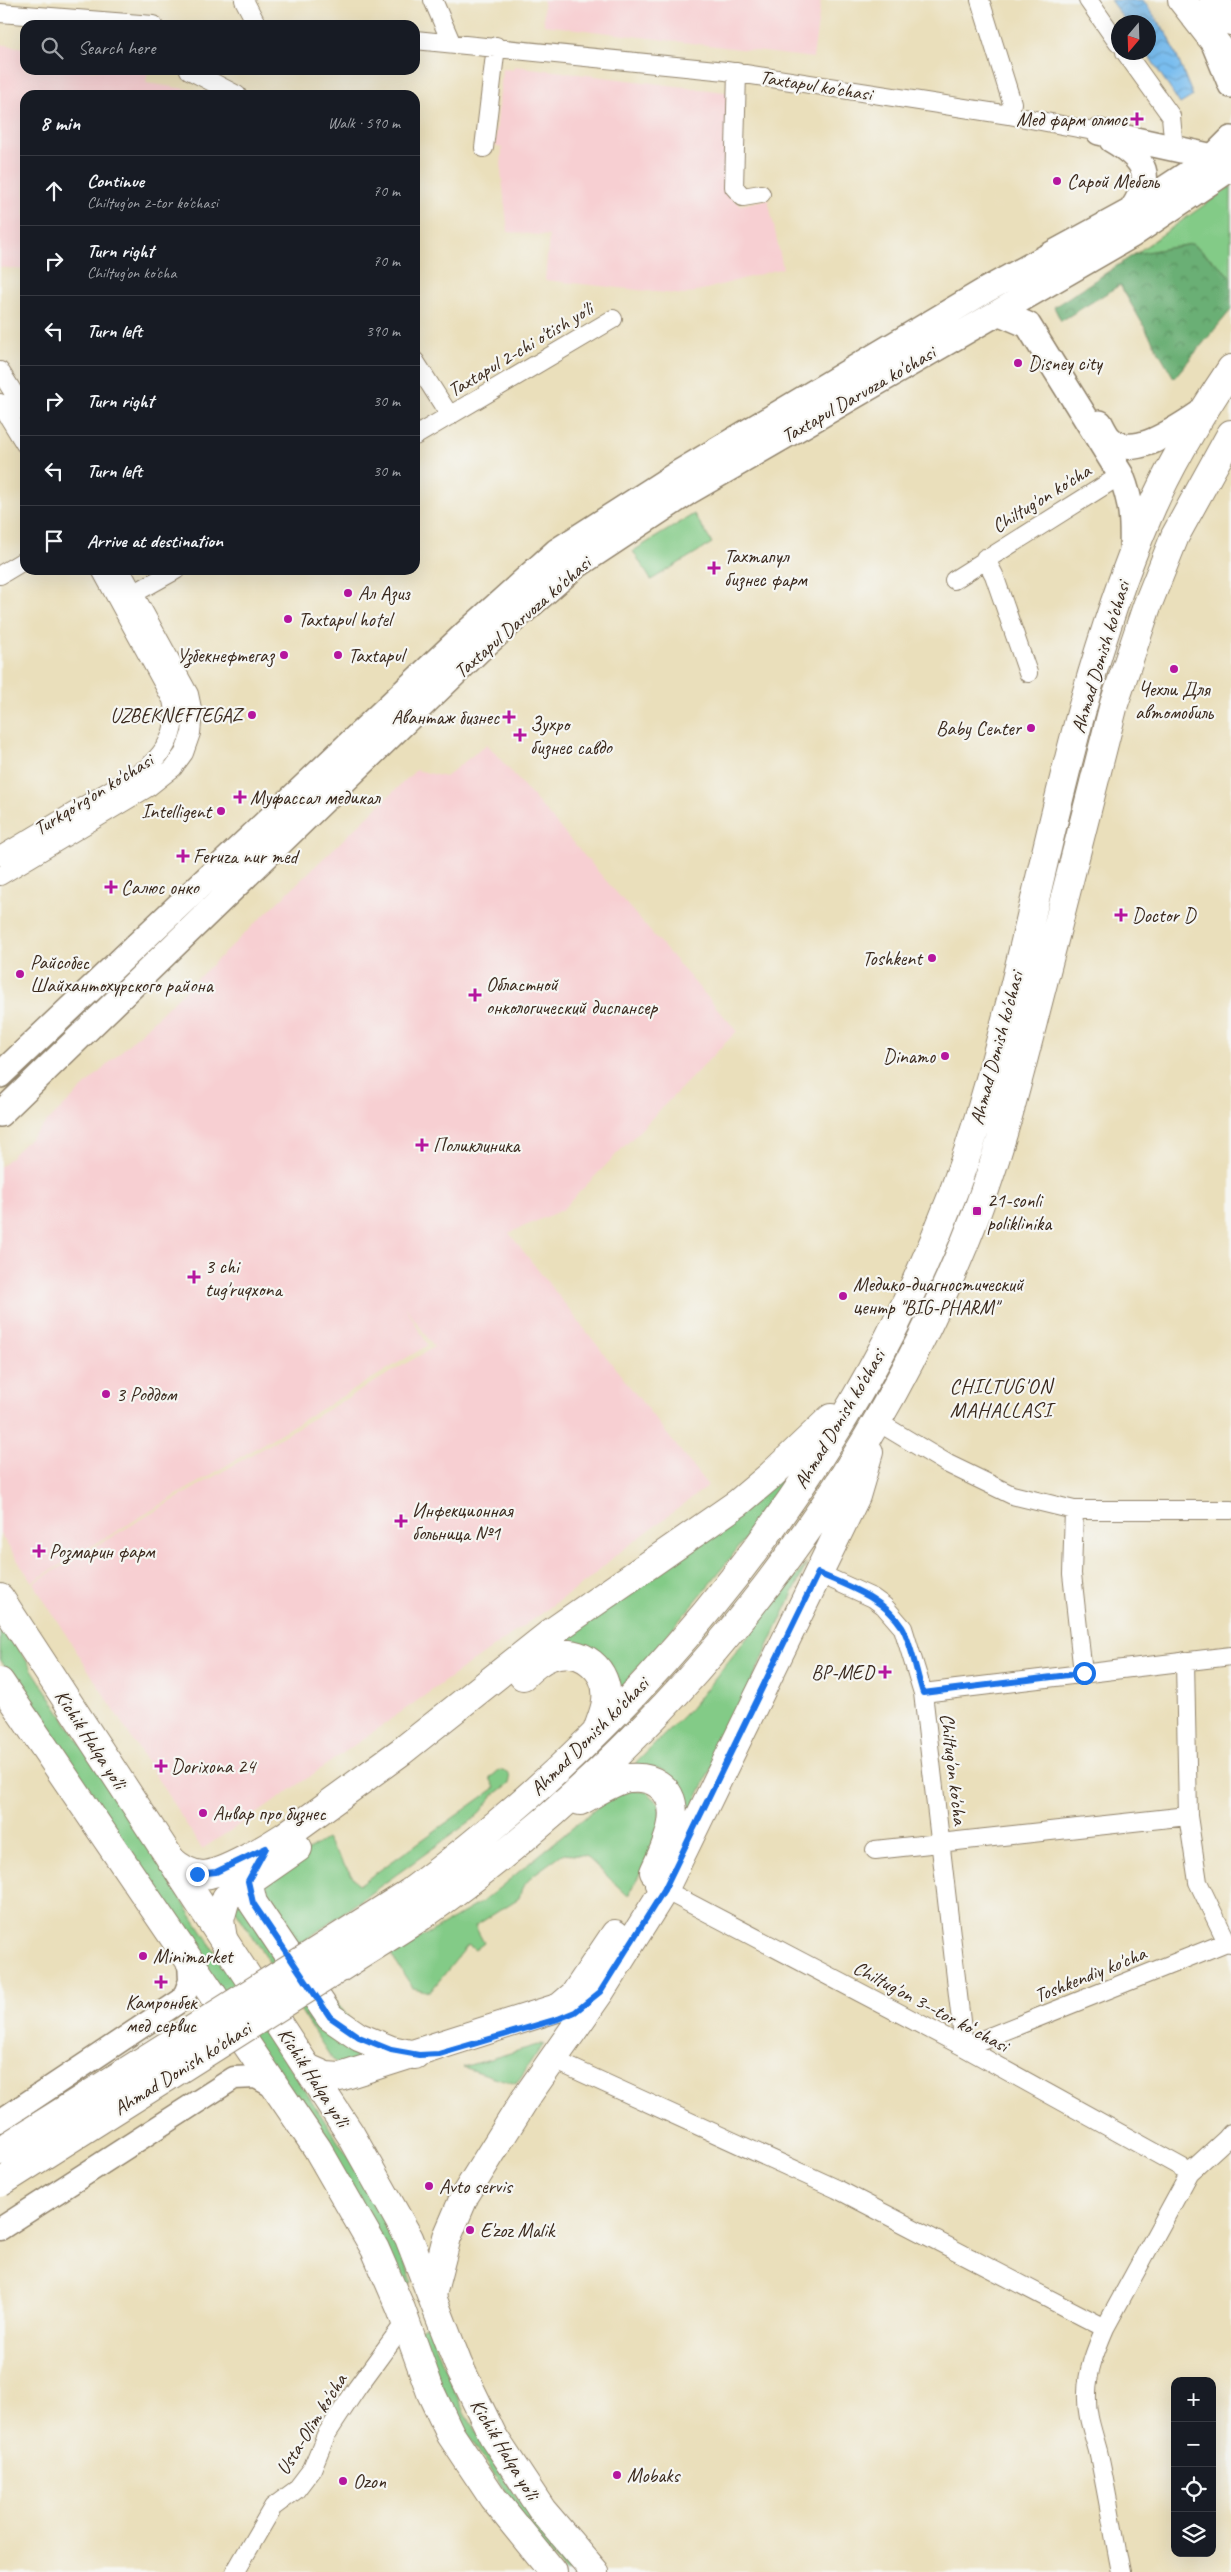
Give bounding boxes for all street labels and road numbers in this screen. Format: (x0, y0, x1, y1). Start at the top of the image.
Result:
street label: Taxtapul ko'chasi (758, 64, 876, 107)
street label: Taxtapul 2-chi o'tish yo'li (443, 295, 599, 403)
street label: Taxtapul Darvoza ko'chasi (777, 339, 942, 449)
street label: Chiltug'on ko'cha (987, 458, 1096, 539)
street label: Taxtapul Darvoza ko'chasi (449, 550, 598, 684)
street label: Ahmad Donish ko'chasi (1066, 576, 1136, 736)
street label: Turkqo'rg'on ko'chasi (29, 747, 159, 841)
street label: Ahmad Donish ko'chasi (964, 967, 1030, 1127)
street label: Ahmad Donish ko'chasi (788, 1343, 892, 1493)
street label: Ahmad Donish ko'chasi (525, 1670, 655, 1801)
street label: Kichik Halqa yo'li (49, 1685, 133, 1795)
street label: Chiltug'on ko'cha (934, 1712, 973, 1827)
street label: Toshkendiy ko'cha (1031, 1940, 1151, 2008)
street label: Chiltug'on 3--tor koʻchasi (849, 1955, 1015, 2059)
street label: Ahmad Donish ko'chasi (109, 2015, 258, 2121)
street label: Kichik Halqa yo'li (272, 2023, 356, 2133)
street label: Usta-Olim ko'cha (270, 2368, 353, 2480)
street label: Kichik Halqa yo'li (465, 2394, 546, 2506)

